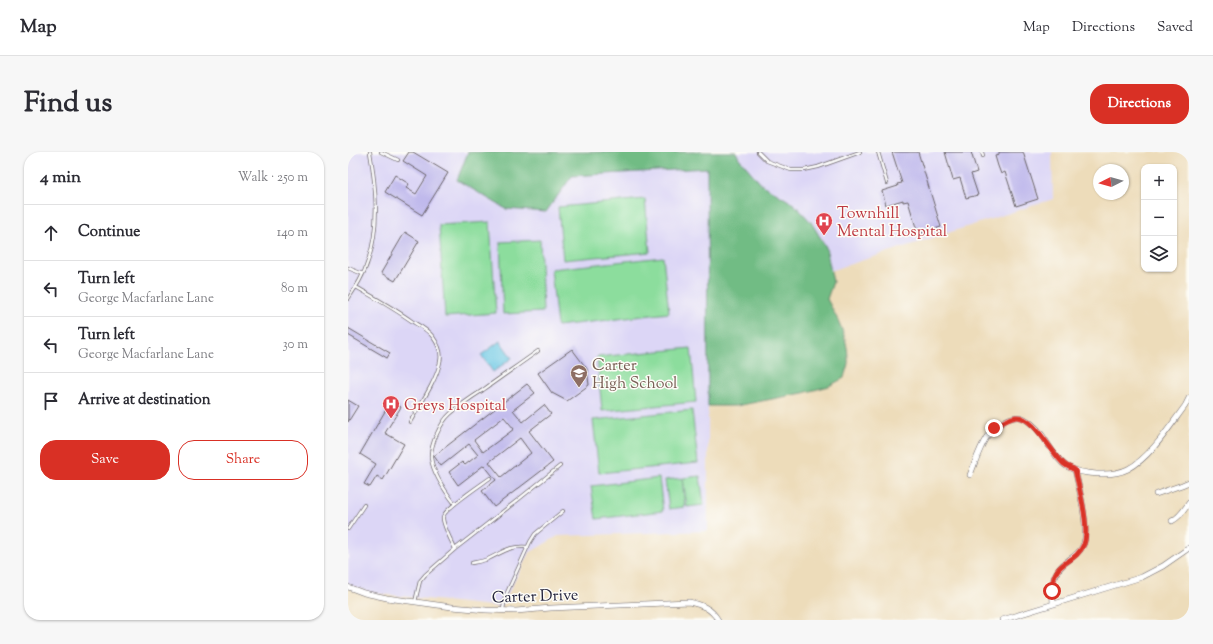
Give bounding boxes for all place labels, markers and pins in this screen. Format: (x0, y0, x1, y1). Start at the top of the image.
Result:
place label: Townhill Mental Hospital (837, 203, 948, 244)
hospital icon: Townhill Mental Hospital (814, 211, 834, 236)
place label: Carter High School (592, 355, 678, 396)
school or university icon: Carter High School (569, 363, 589, 388)
hospital icon: Greys Hospital (381, 394, 401, 419)
place label: Greys Hospital (404, 395, 507, 418)

